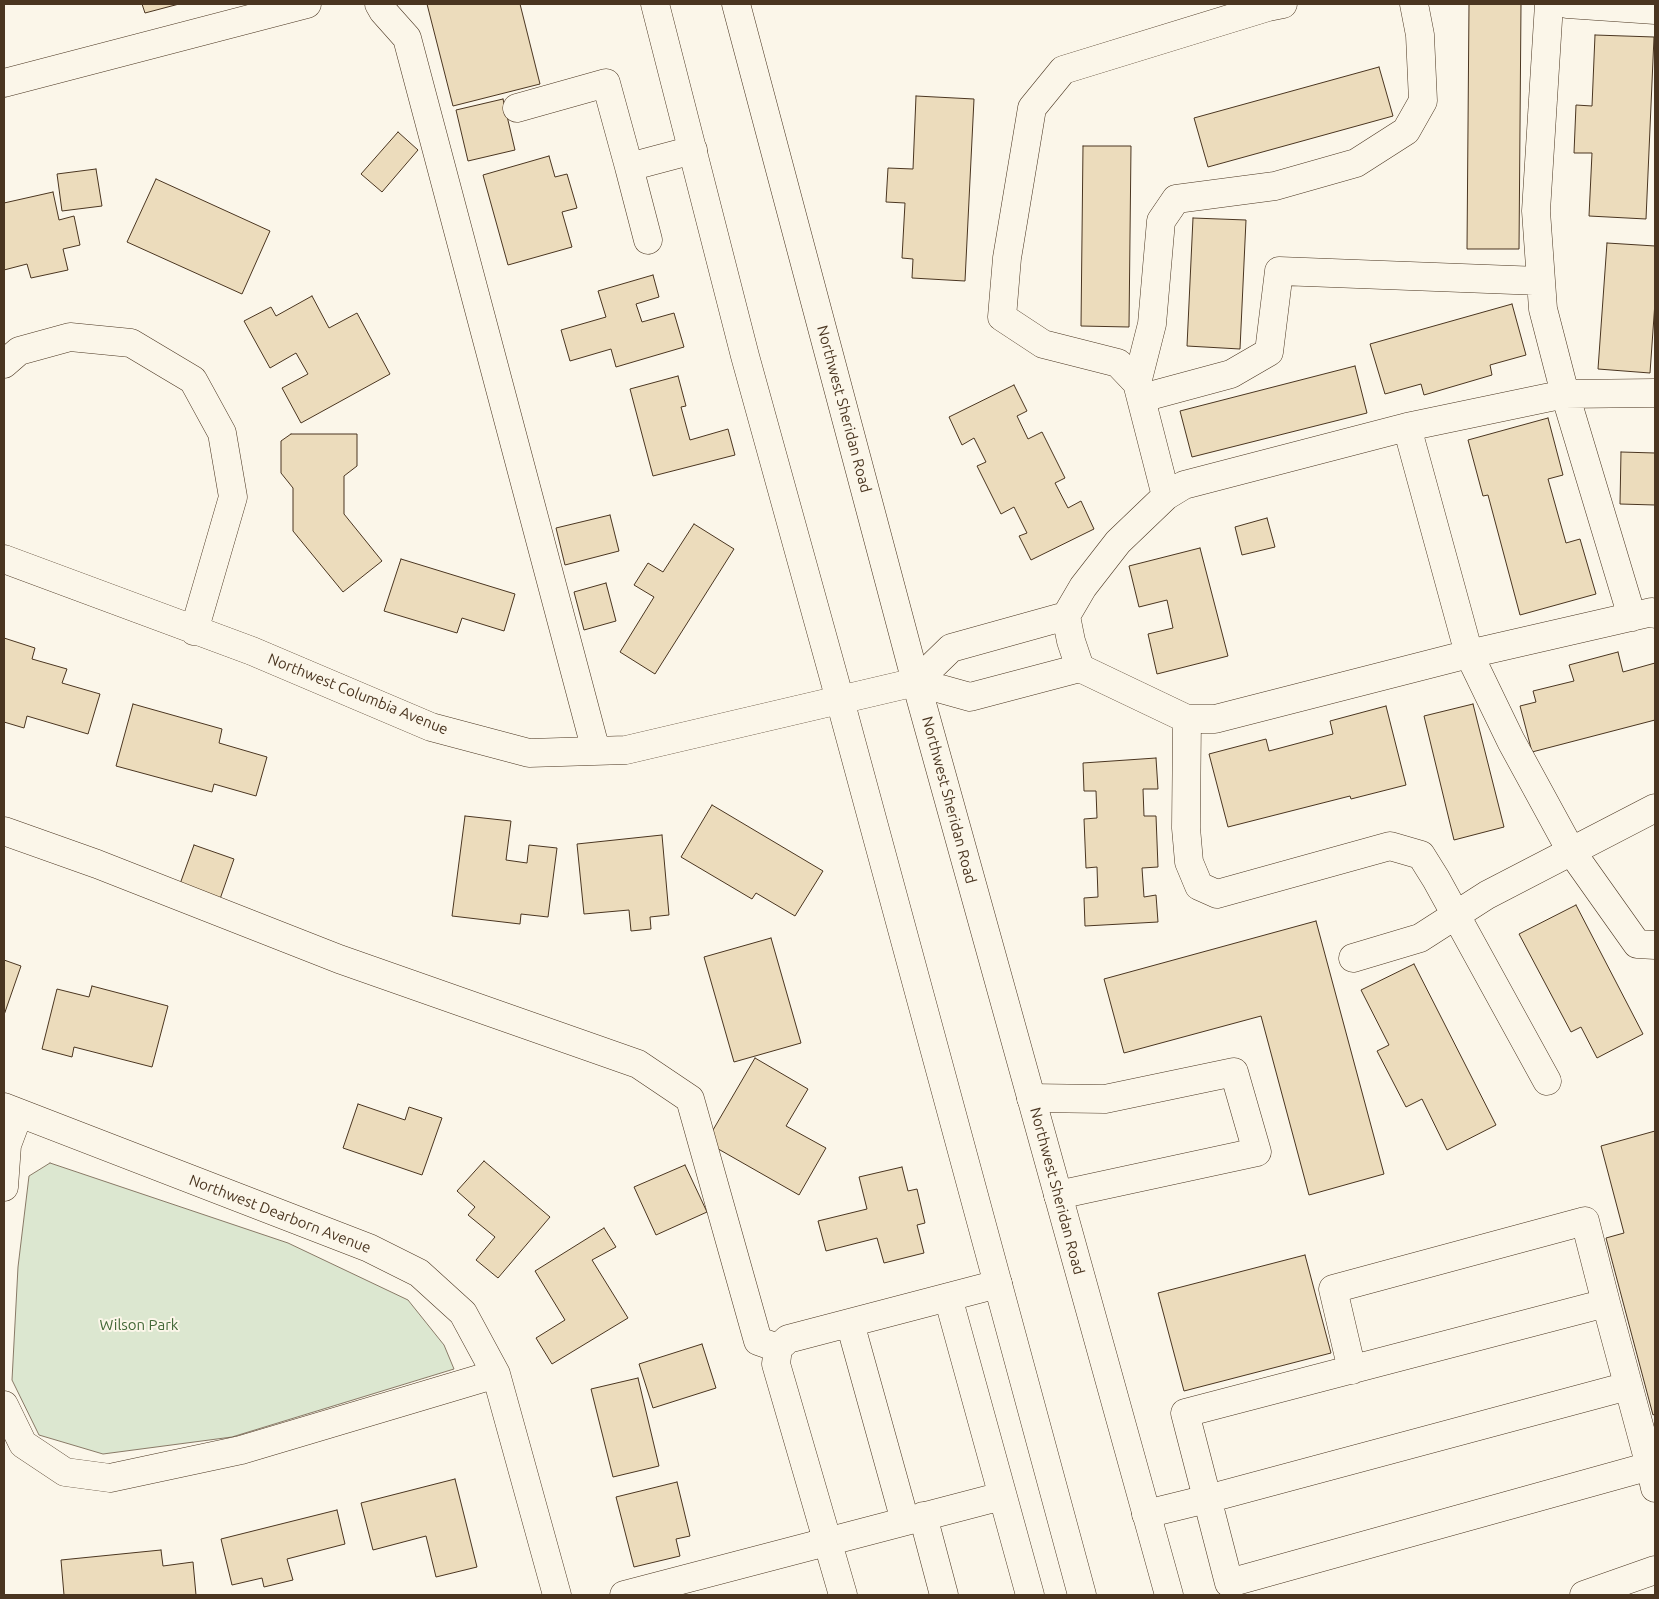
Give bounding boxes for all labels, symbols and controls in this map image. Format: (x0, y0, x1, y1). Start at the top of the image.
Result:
street label: Northwest Sheridan Road (813, 323, 875, 495)
street label: Northwest Columbia Avenue (265, 650, 451, 738)
street label: Northwest Sheridan Road (918, 714, 980, 886)
street label: Northwest Sheridan Road (1026, 1105, 1088, 1277)
street label: Northwest Dearborn Avenue (186, 1171, 374, 1257)
park label: Wilson Park (100, 1316, 178, 1334)

